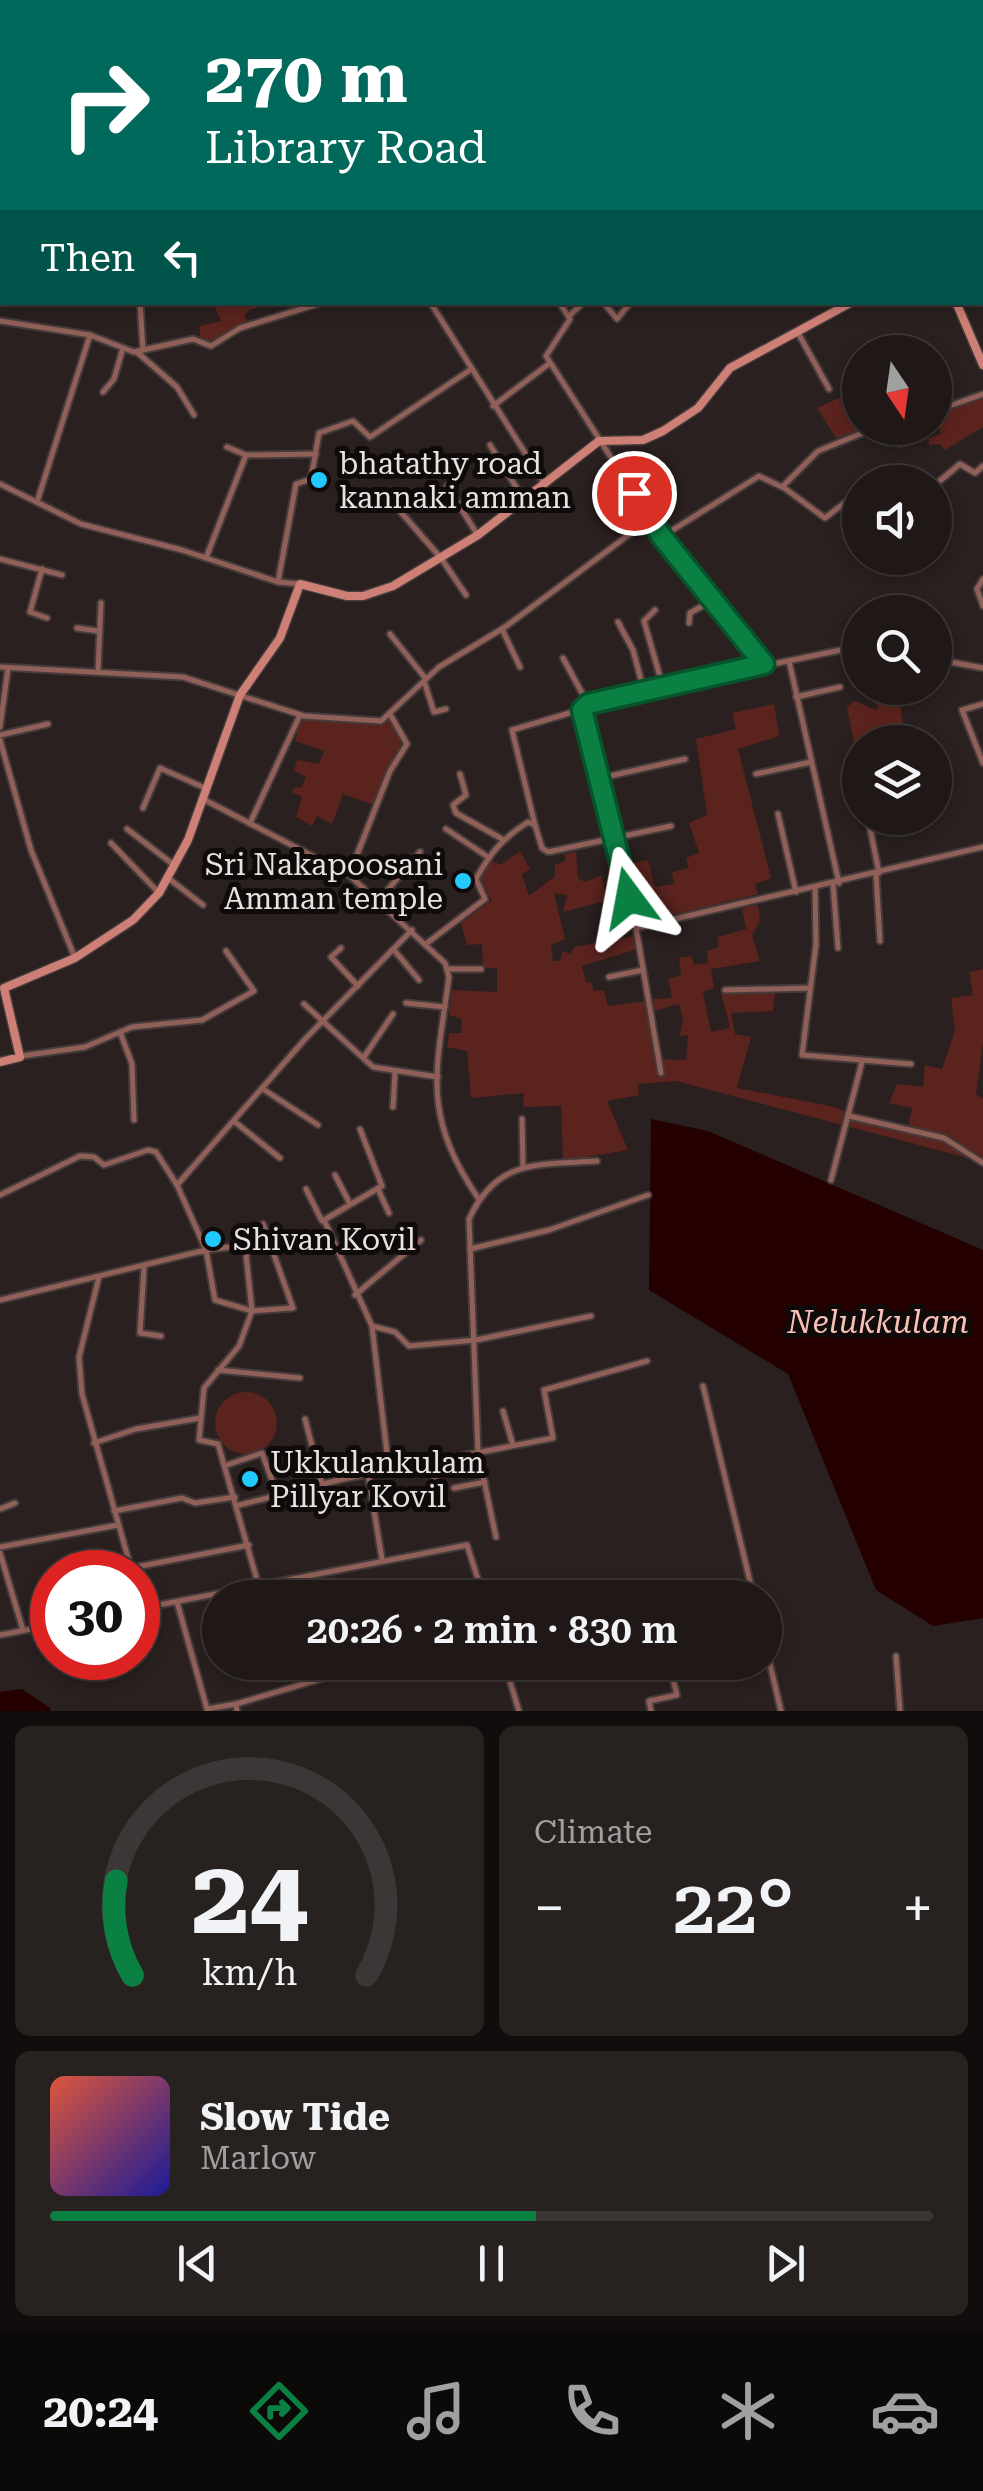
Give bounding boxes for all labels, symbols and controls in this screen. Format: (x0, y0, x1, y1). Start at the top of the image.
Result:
text: 270 m (205, 37, 408, 119)
icon: right (40, 40, 170, 170)
text: Library Road (205, 121, 487, 174)
icon: left (155, 230, 210, 285)
text: Then (40, 236, 135, 280)
north arrow (842, 335, 952, 445)
map controls (842, 335, 952, 835)
place label: bhatathy road kannaki amman (339, 446, 571, 515)
pin (592, 451, 677, 536)
button: sound (842, 465, 952, 575)
icon: arrive (607, 466, 662, 521)
marker: bhatathy road kannaki amman (308, 469, 330, 491)
button: search (842, 595, 952, 705)
button: layers (842, 725, 952, 835)
position arrow (577, 846, 681, 950)
place label: Sri Nakapoosani Amman temple (205, 847, 443, 916)
marker: Sri Nakapoosani Amman temple (452, 870, 474, 892)
place label: Shivan Kovil (233, 1222, 416, 1257)
marker: Shivan Kovil (202, 1228, 224, 1250)
water label: Nelukkulam (786, 1303, 969, 1341)
place label: Ukkulankulam Pillyar Kovil (270, 1445, 485, 1514)
marker: Ukkulankulam Pillyar Kovil (239, 1468, 261, 1490)
speed limit sign: 30 (30, 1550, 160, 1680)
text: 20:26 · 2 min · 830 m (307, 1608, 678, 1652)
text: Climate (534, 1813, 652, 1851)
text: 24 (191, 1837, 308, 1958)
text: 22° (673, 1863, 794, 1951)
text: − (534, 1876, 565, 1940)
text: + (902, 1876, 933, 1940)
text: km/h (202, 1952, 297, 1994)
text: Slow Tide (200, 2095, 390, 2139)
text: Marlow (200, 2139, 316, 2177)
icon: previous (170, 2236, 225, 2291)
icon: pause (464, 2236, 519, 2291)
icon: next (758, 2236, 813, 2291)
icon: directions (244, 2376, 314, 2446)
icon: music (401, 2376, 471, 2446)
icon: phone (557, 2376, 627, 2446)
icon: climate (713, 2376, 783, 2446)
icon: car (870, 2376, 940, 2446)
text: 20:24 (43, 2385, 158, 2438)

